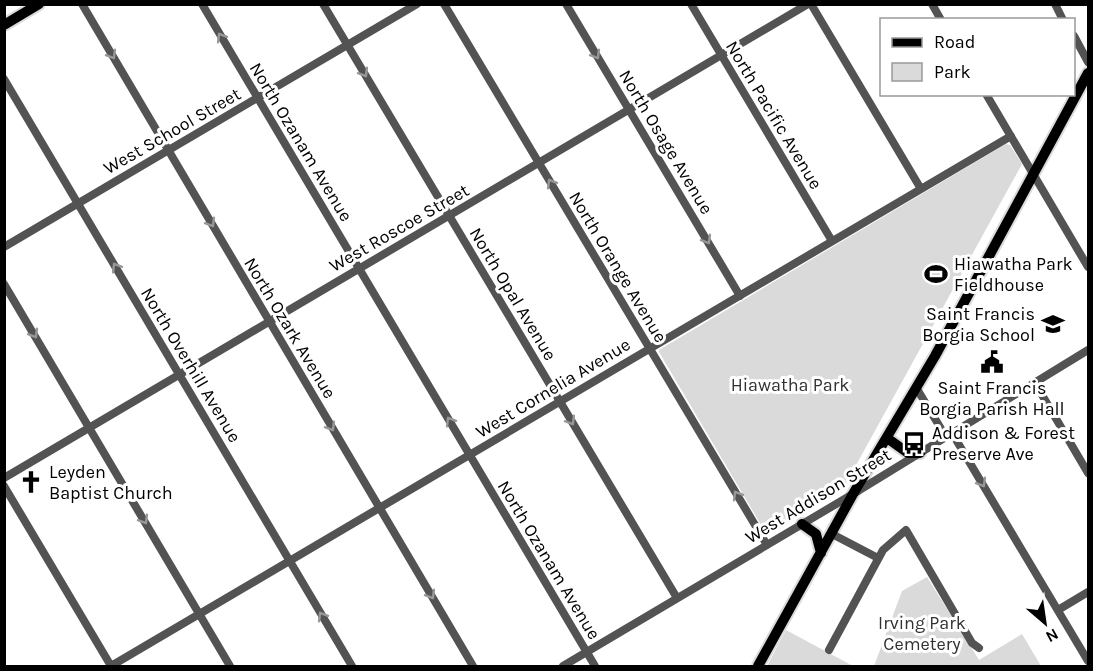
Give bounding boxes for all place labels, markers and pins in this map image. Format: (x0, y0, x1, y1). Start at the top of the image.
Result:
place label: Hiawatha Park Fieldhouse (954, 253, 1073, 296)
sports icon: Hiawatha Park Fieldhouse (923, 261, 949, 287)
place label: Saint Francis Borgia School (922, 303, 1035, 346)
school or university icon: Saint Francis Borgia School (1040, 311, 1066, 337)
public building icon: Saint Francis Borgia Parish Hall (979, 349, 1005, 375)
place label: Saint Francis Borgia Parish Hall (919, 377, 1065, 420)
place label: Addison & Forest Preserve Ave (932, 422, 1075, 465)
bus stop icon: Addison & Forest Preserve Ave (901, 430, 927, 456)
place label: Leyden Baptist Church (49, 461, 173, 504)
church icon: Leyden Baptist Church (18, 469, 44, 495)

